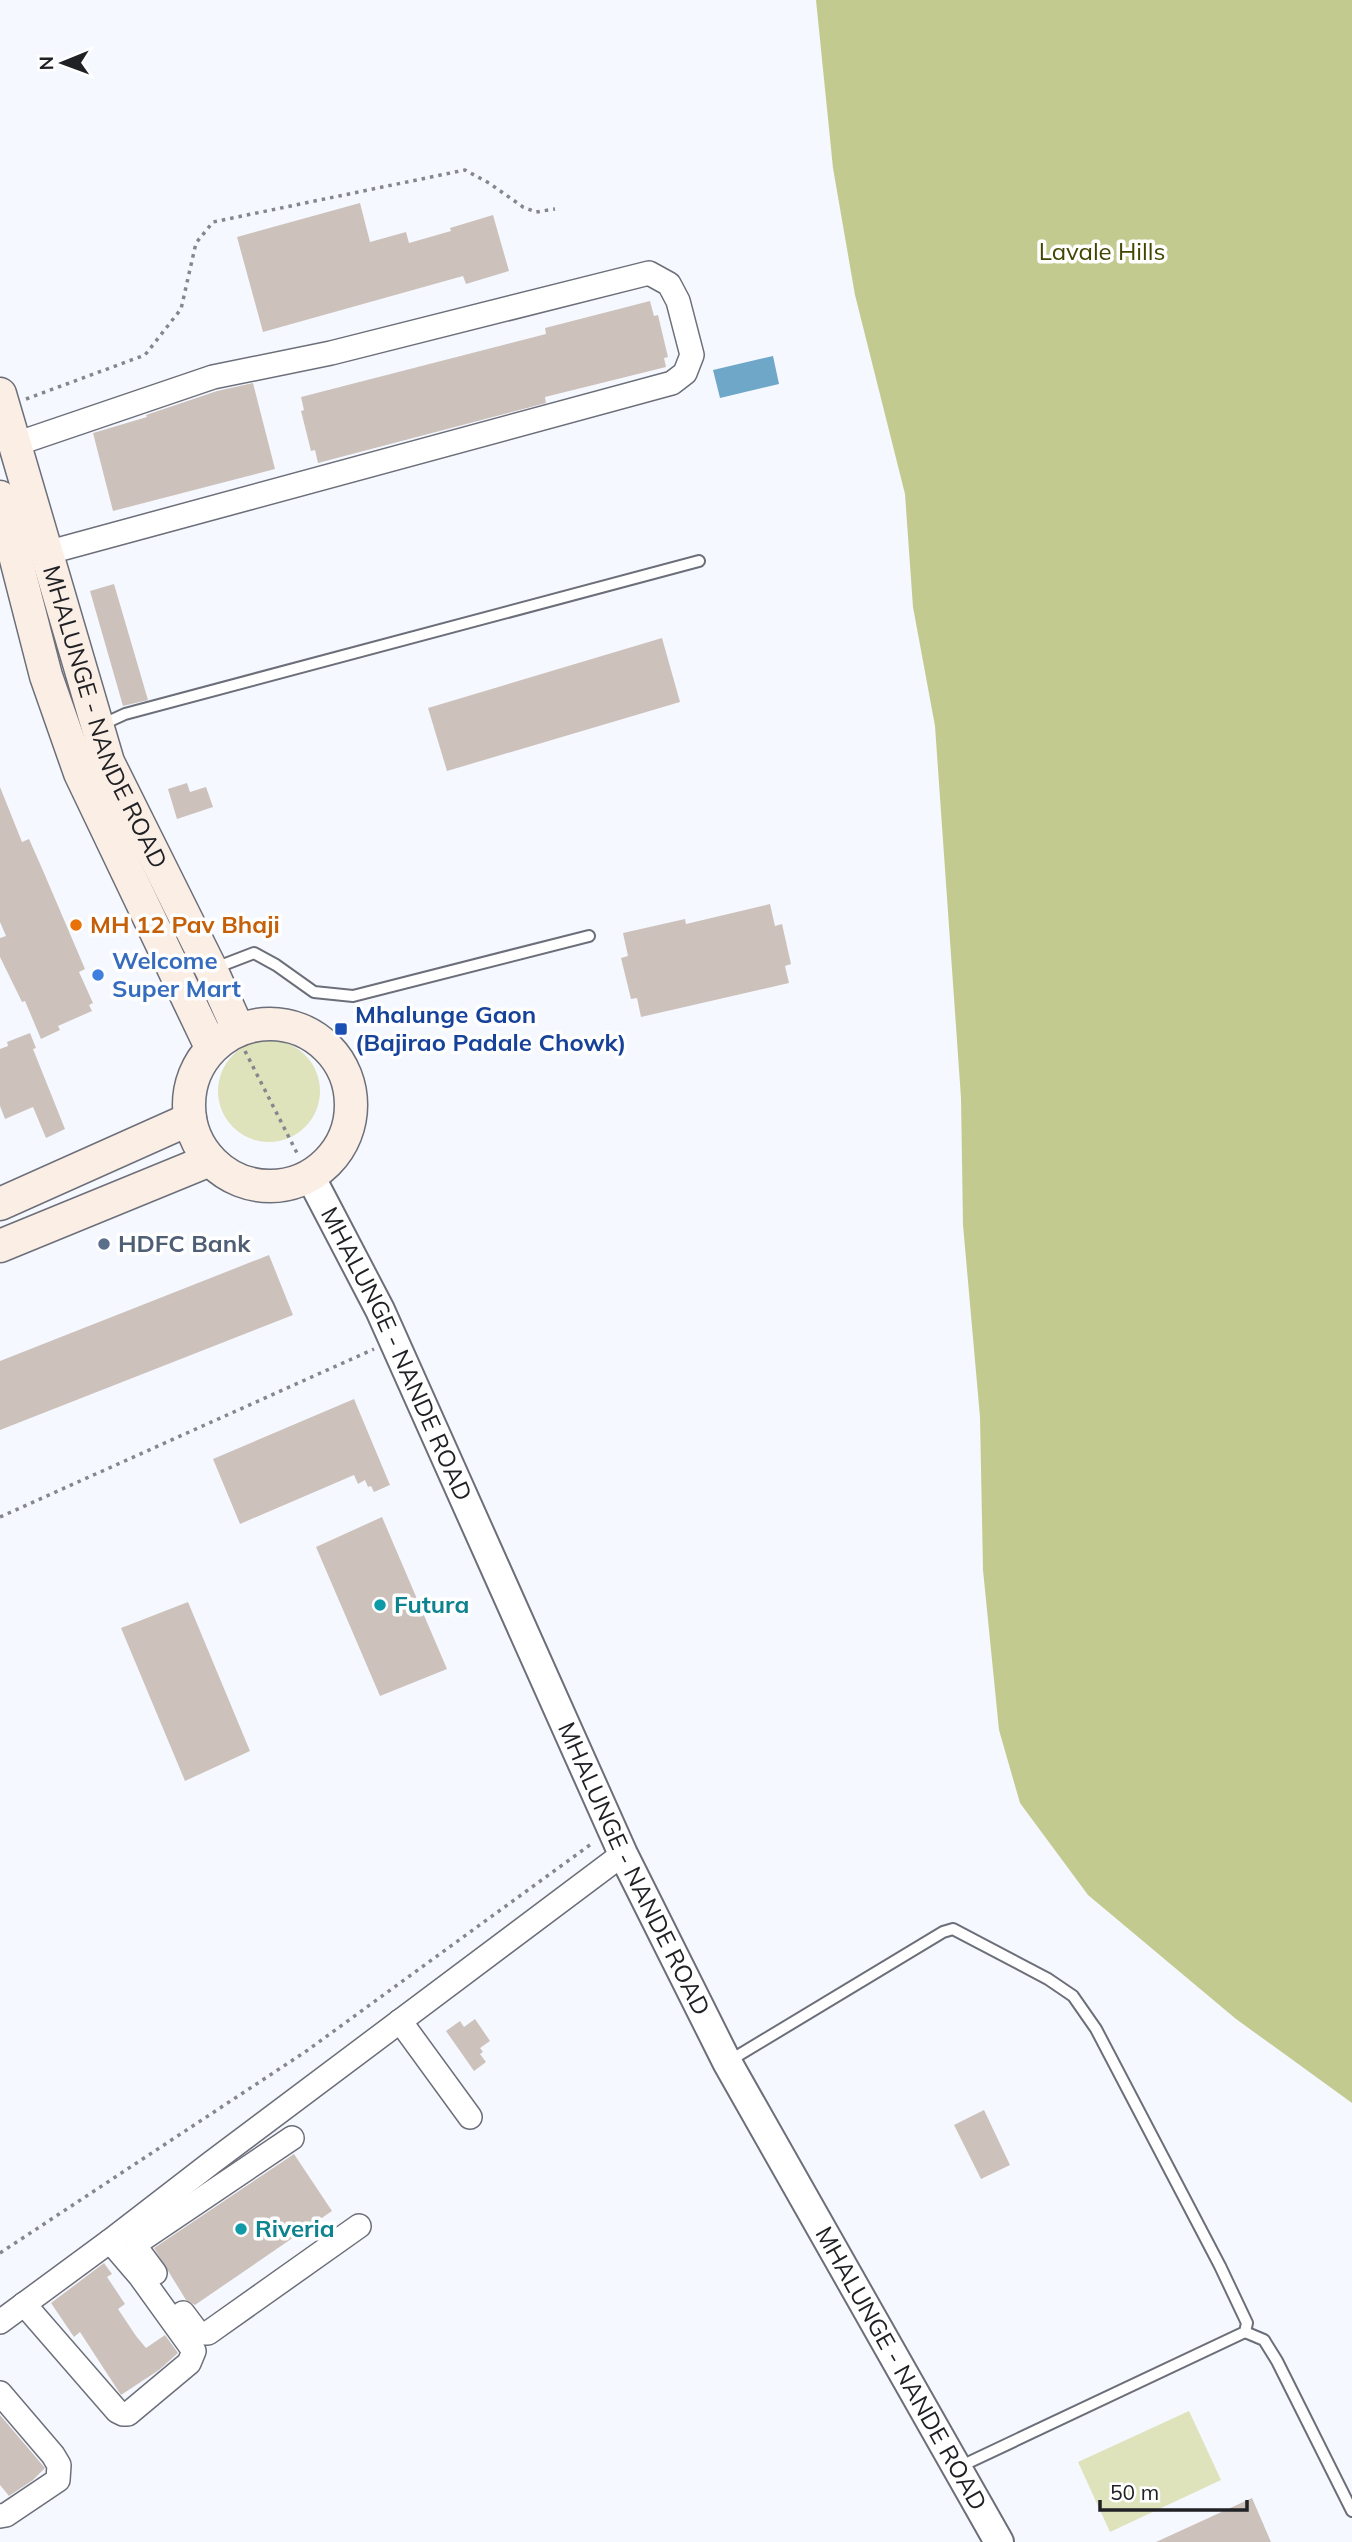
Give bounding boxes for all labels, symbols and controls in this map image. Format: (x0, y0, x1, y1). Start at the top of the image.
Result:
north arrow (28, 28, 98, 98)
text: N (34, 56, 58, 71)
park label: Lavale Hills (1039, 236, 1165, 266)
street label: MHALUNGE - NANDE ROAD (37, 562, 174, 873)
place label: MH 12 Pav Bhaji (90, 909, 280, 939)
marker: MH 12 Pav Bhaji (68, 917, 84, 933)
place label: Welcome Super Mart (112, 945, 241, 1003)
marker: Welcome Super Mart (90, 967, 106, 983)
place label: Mhalunge Gaon (Bajirao Padale Chowk) (355, 999, 626, 1057)
marker: Mhalunge Gaon (Bajirao Padale Chowk) (333, 1021, 349, 1037)
street label: MHALUNGE - NANDE ROAD (315, 1202, 479, 1505)
place label: HDFC Bank (118, 1228, 251, 1258)
marker: HDFC Bank (96, 1236, 112, 1252)
place label: Futura (394, 1589, 469, 1619)
marker: Futura (372, 1597, 388, 1613)
street label: MHALUNGE - NANDE ROAD (552, 1717, 717, 2020)
place label: Riveria (255, 2213, 335, 2243)
marker: Riveria (233, 2221, 249, 2237)
street label: MHALUNGE - NANDE ROAD (809, 2221, 994, 2515)
scale bar (1100, 2468, 1247, 2512)
text: 50 m (1110, 2479, 1159, 2505)

